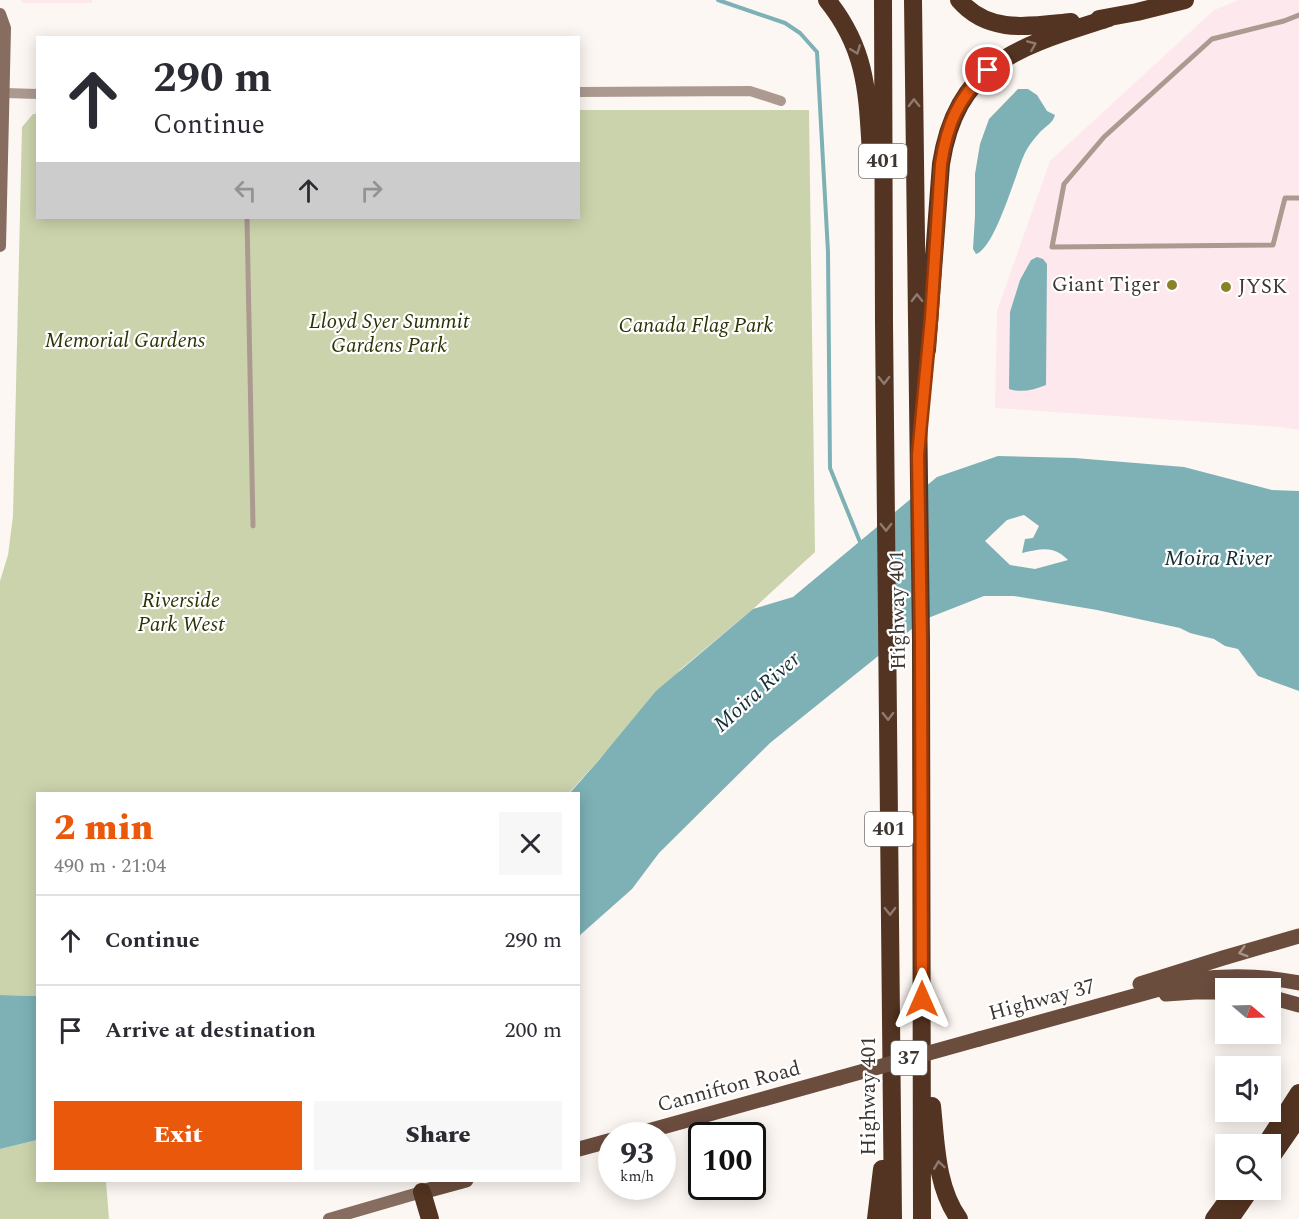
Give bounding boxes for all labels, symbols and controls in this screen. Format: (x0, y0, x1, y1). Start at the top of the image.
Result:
one-way arrow (1026, 40, 1037, 52)
one-way arrow (849, 44, 862, 55)
pin (962, 44, 1013, 95)
text: 290 m (153, 47, 272, 110)
icon: arrive (971, 53, 1004, 86)
icon: ahead (54, 60, 132, 138)
one-way arrow (908, 99, 921, 108)
text: Continue (153, 104, 265, 146)
road number: 401 (859, 144, 907, 178)
icon: left (229, 174, 262, 207)
icon: ahead (292, 174, 325, 207)
icon: right (355, 174, 388, 207)
place label: Giant Tiger (1052, 269, 1160, 301)
place label: JYSK (1238, 271, 1287, 303)
marker: Giant Tiger (1165, 278, 1179, 292)
marker: JYSK (1219, 280, 1233, 294)
one-way arrow (911, 294, 923, 303)
park label: Lloyd Syer Summit Gardens Park (309, 306, 470, 362)
park label: Canada Flag Park (619, 310, 774, 342)
park label: Memorial Gardens (45, 325, 206, 357)
one-way arrow (878, 376, 890, 385)
one-way arrow (880, 522, 892, 531)
water label: Moira River (1164, 542, 1272, 575)
street label: Highway 401 (881, 550, 915, 670)
park label: Riverside Park West (137, 585, 225, 641)
water label: Moira River (706, 643, 808, 740)
one-way arrow (882, 712, 894, 721)
text: 2 min (54, 801, 154, 856)
button: close (499, 812, 562, 875)
road number: 401 (865, 812, 913, 846)
text: 490 m · 21:04 (54, 851, 166, 881)
one-way arrow (884, 907, 896, 916)
icon: ahead (54, 924, 87, 957)
text: Continue (105, 924, 200, 957)
text: 290 m (505, 924, 562, 957)
one-way arrow (1238, 945, 1249, 957)
position arrow (890, 967, 954, 1031)
street label: Highway 37 (985, 970, 1099, 1030)
north arrow (1215, 978, 1281, 1044)
map controls (1215, 978, 1281, 1200)
icon: arrive (54, 1014, 87, 1047)
text: Arrive at destination (105, 1014, 316, 1047)
text: 200 m (505, 1014, 562, 1047)
street label: Highway 401 (853, 1036, 885, 1156)
road number: 37 (891, 1041, 927, 1075)
street label: Cannifton Road (654, 1052, 804, 1122)
button: sound (1215, 1056, 1281, 1122)
button: Exit (54, 1101, 302, 1170)
button: Share (314, 1101, 562, 1170)
speed limit sign: 100 (688, 1122, 766, 1200)
text: 93 (620, 1131, 654, 1177)
button: search (1215, 1134, 1281, 1200)
one-way arrow (934, 1160, 946, 1169)
text: km/h (620, 1165, 654, 1188)

